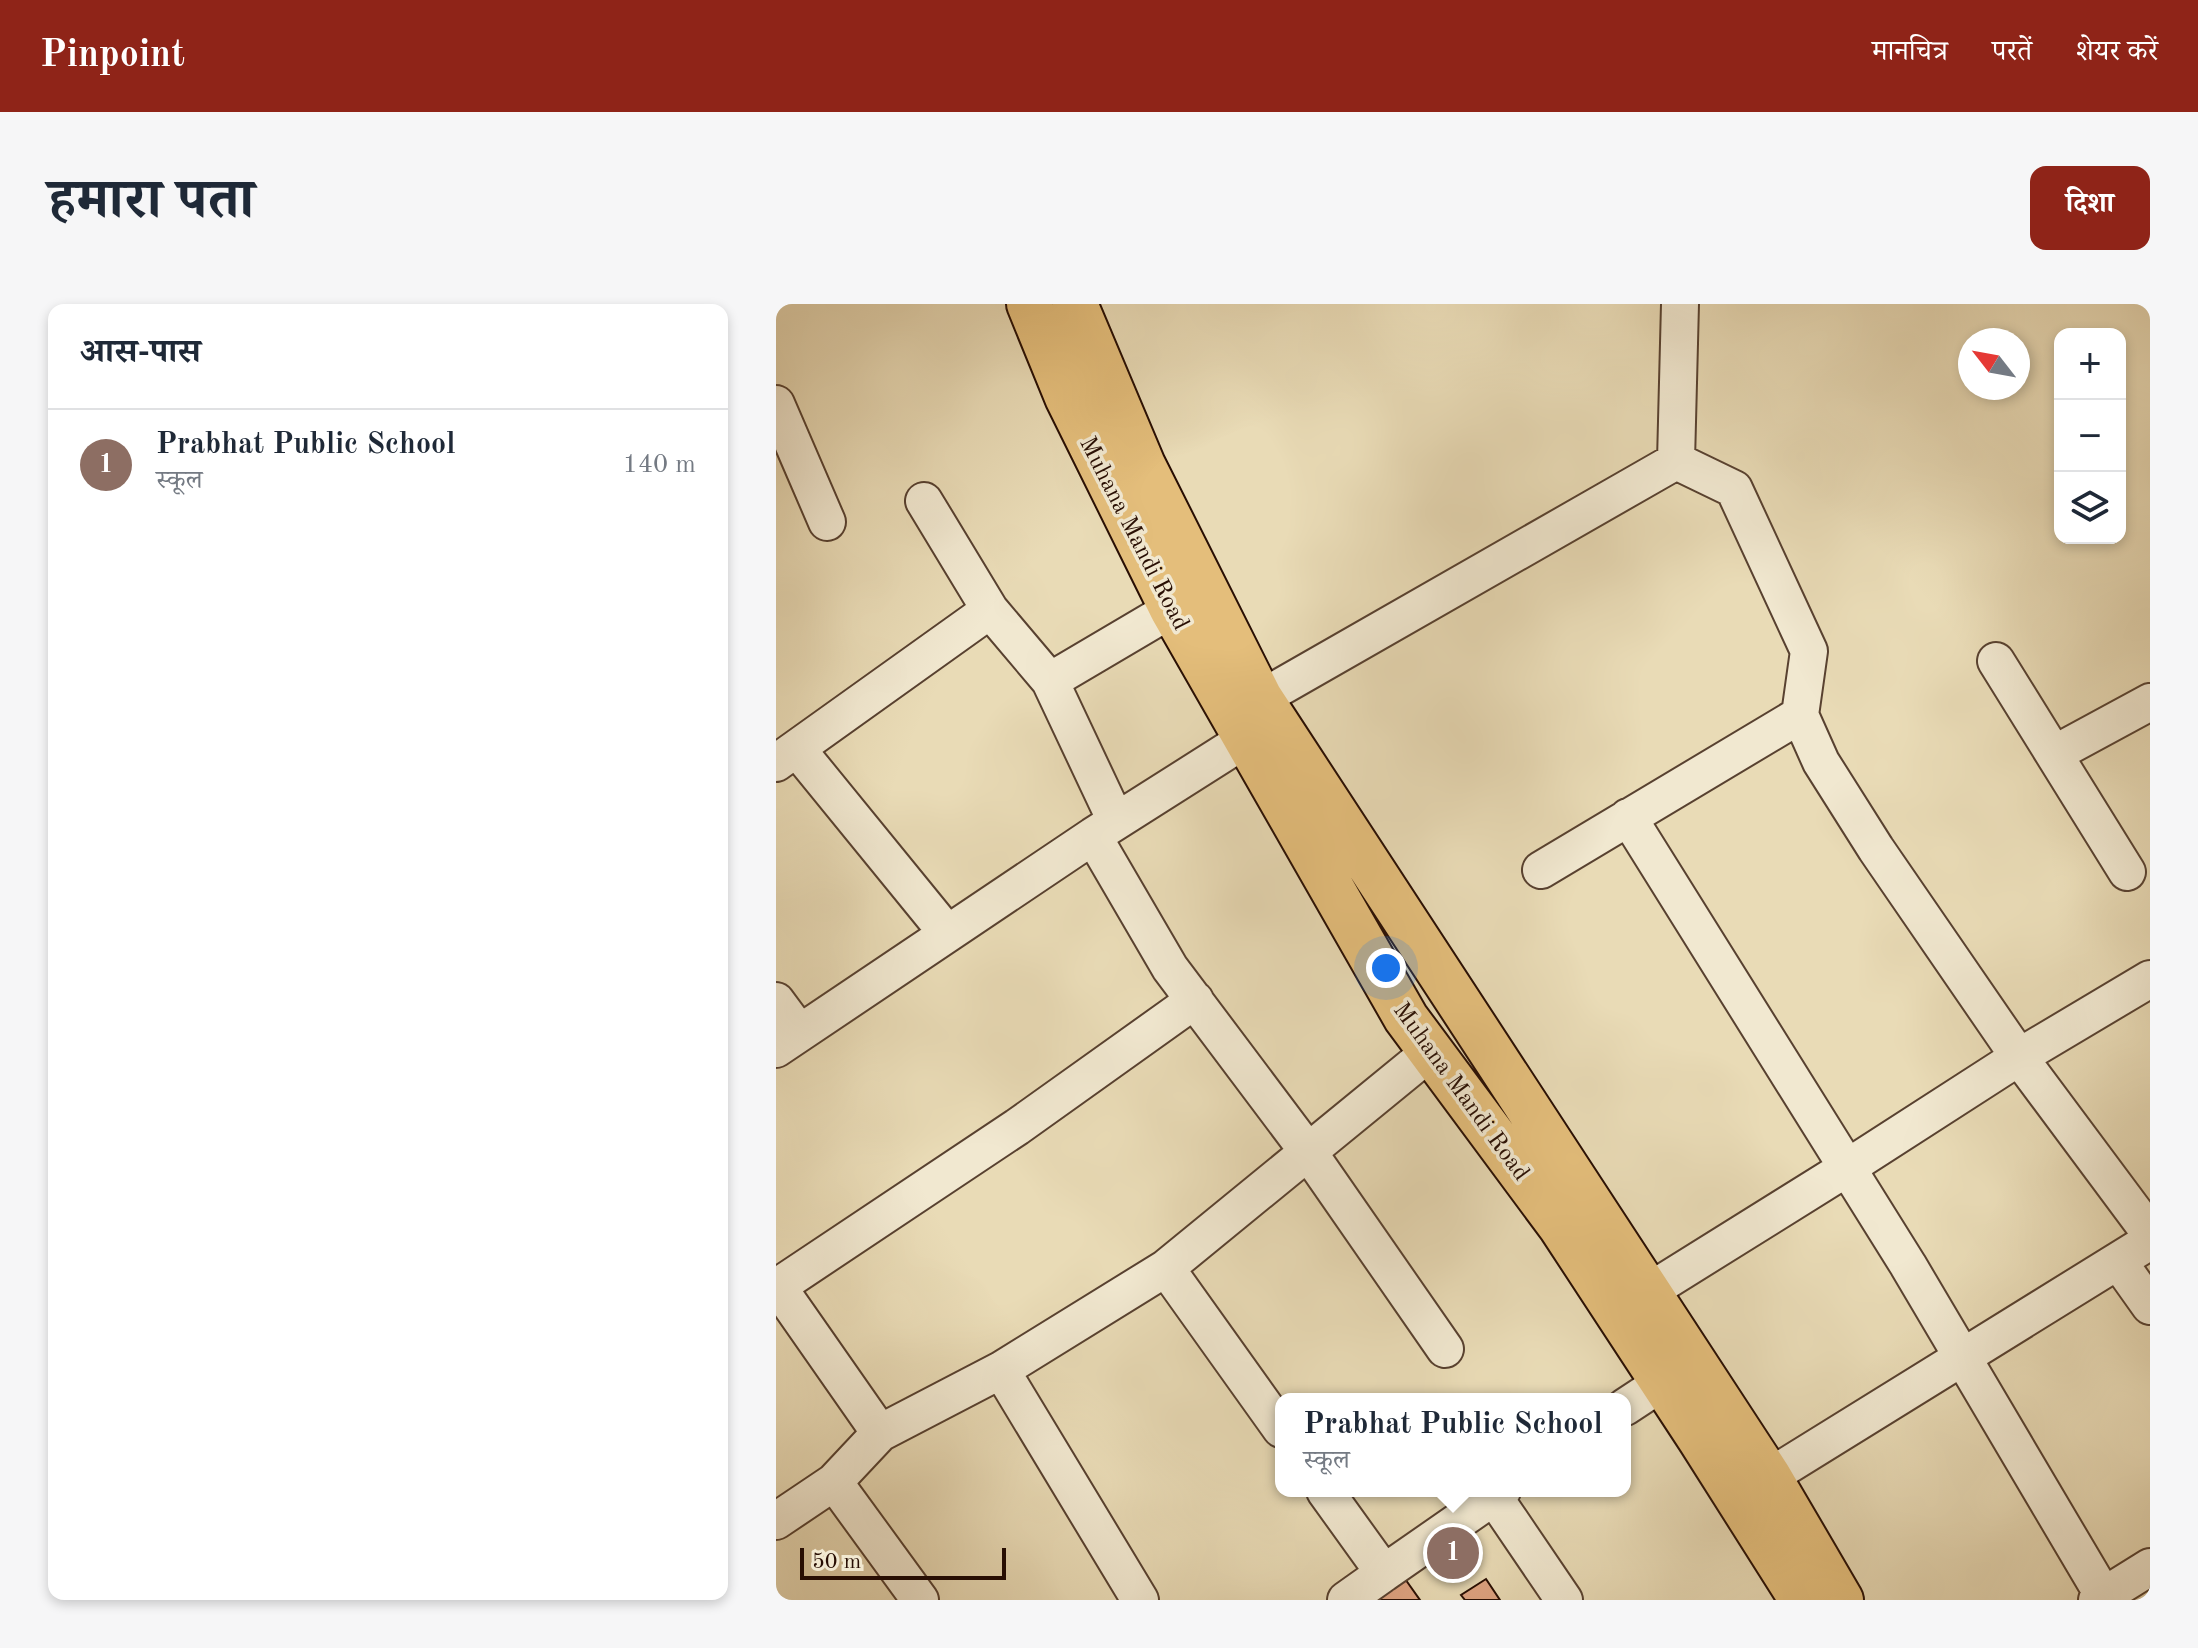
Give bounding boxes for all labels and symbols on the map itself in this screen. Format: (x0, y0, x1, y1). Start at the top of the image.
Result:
north arrow (1958, 328, 2030, 400)
street label: Muhana Mandi Road (1074, 433, 1192, 634)
your location (1366, 948, 1406, 988)
street label: Muhana Mandi Road (1388, 999, 1533, 1186)
pin: 1 (1427, 1523, 1479, 1583)
scale bar (800, 1544, 1006, 1580)

